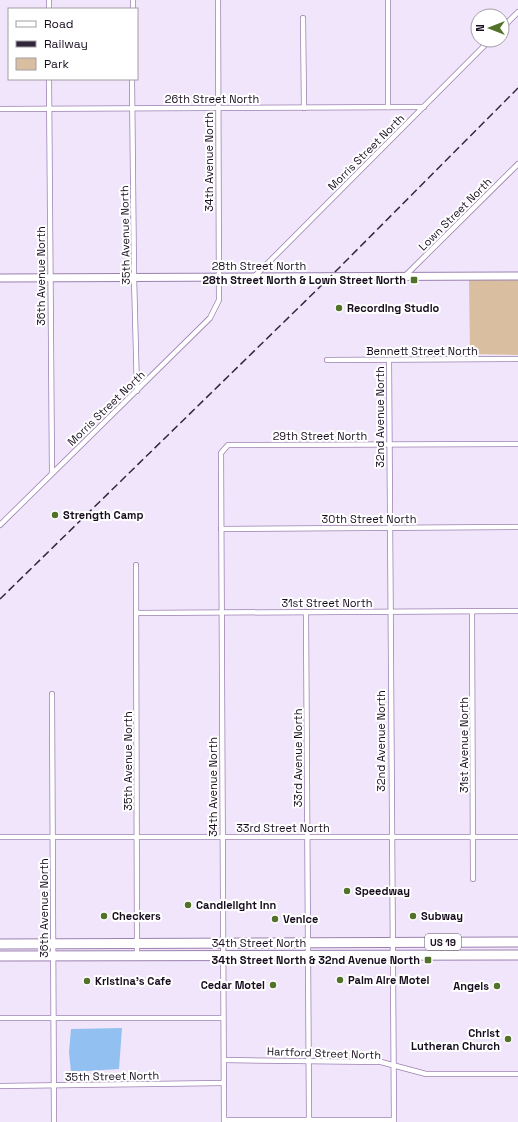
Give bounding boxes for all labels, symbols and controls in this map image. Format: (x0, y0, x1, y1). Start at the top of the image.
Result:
legend (8, 8, 138, 80)
north arrow (470, 8, 510, 48)
text: Road (44, 16, 73, 32)
text: N (473, 24, 487, 32)
text: Railway (44, 36, 88, 52)
text: Park (44, 56, 69, 72)
street label: 26th Street North (165, 92, 259, 106)
street label: Morris Street North (325, 111, 407, 193)
street label: 34th Avenue North (202, 112, 216, 212)
street label: Lown Street North (416, 175, 494, 253)
street label: 35th Avenue North (117, 185, 133, 285)
street label: 36th Avenue North (34, 226, 48, 326)
street label: 28th Street North (212, 259, 306, 273)
place label: 28th Street North & Lown Street North (202, 273, 406, 287)
marker: 28th Street North & Lown Street North (409, 275, 419, 285)
place label: Recording Studio (347, 301, 440, 315)
marker: Recording Studio (334, 303, 344, 313)
street label: Bennett Street North (366, 344, 478, 358)
street label: 32nd Avenue North (373, 366, 387, 468)
street label: Morris Street North (64, 367, 148, 449)
street label: 29th Street North (273, 429, 367, 443)
place label: Strength Camp (63, 508, 143, 522)
marker: Strength Camp (50, 510, 60, 520)
street label: 30th Street North (322, 512, 416, 526)
street label: 31st Street North (281, 596, 373, 610)
street label: 32nd Avenue North (374, 690, 388, 792)
street label: 31st Avenue North (457, 697, 471, 793)
street label: 33rd Avenue North (291, 709, 305, 807)
street label: 35th Avenue North (121, 711, 135, 811)
street label: 34th Avenue North (206, 737, 220, 837)
street label: 33rd Street North (236, 821, 330, 835)
street label: 36th Avenue North (37, 858, 51, 958)
place label: Speedway (355, 884, 410, 898)
marker: Speedway (342, 886, 352, 896)
place label: Candlelight Inn (196, 898, 276, 912)
marker: Candlelight Inn (183, 900, 193, 910)
place label: Checkers (112, 909, 161, 923)
place label: Subway (421, 909, 463, 923)
marker: Checkers (99, 911, 109, 921)
marker: Subway (408, 911, 418, 921)
place label: Venice (283, 912, 318, 926)
marker: Venice (270, 914, 280, 924)
road number: US 19 (425, 934, 461, 950)
street label: 34th Street North (212, 936, 306, 950)
place label: 34th Street North & 32nd Avenue North (212, 953, 420, 967)
marker: 34th Street North & 32nd Avenue North (423, 955, 433, 965)
place label: Palm Aire Motel (348, 973, 429, 987)
place label: Kristina's Cafe (95, 974, 171, 988)
marker: Palm Aire Motel (335, 975, 345, 985)
marker: Kristina's Cafe (82, 976, 92, 986)
place label: Cedar Motel (201, 978, 265, 992)
place label: Angels (453, 979, 489, 993)
marker: Cedar Motel (268, 980, 278, 990)
marker: Angels (492, 981, 502, 991)
place label: Christ Lutheran Church (411, 1026, 500, 1053)
marker: Christ Lutheran Church (503, 1034, 513, 1044)
street label: Hartford Street North (267, 1044, 381, 1062)
street label: 35th Street North (65, 1068, 159, 1084)

